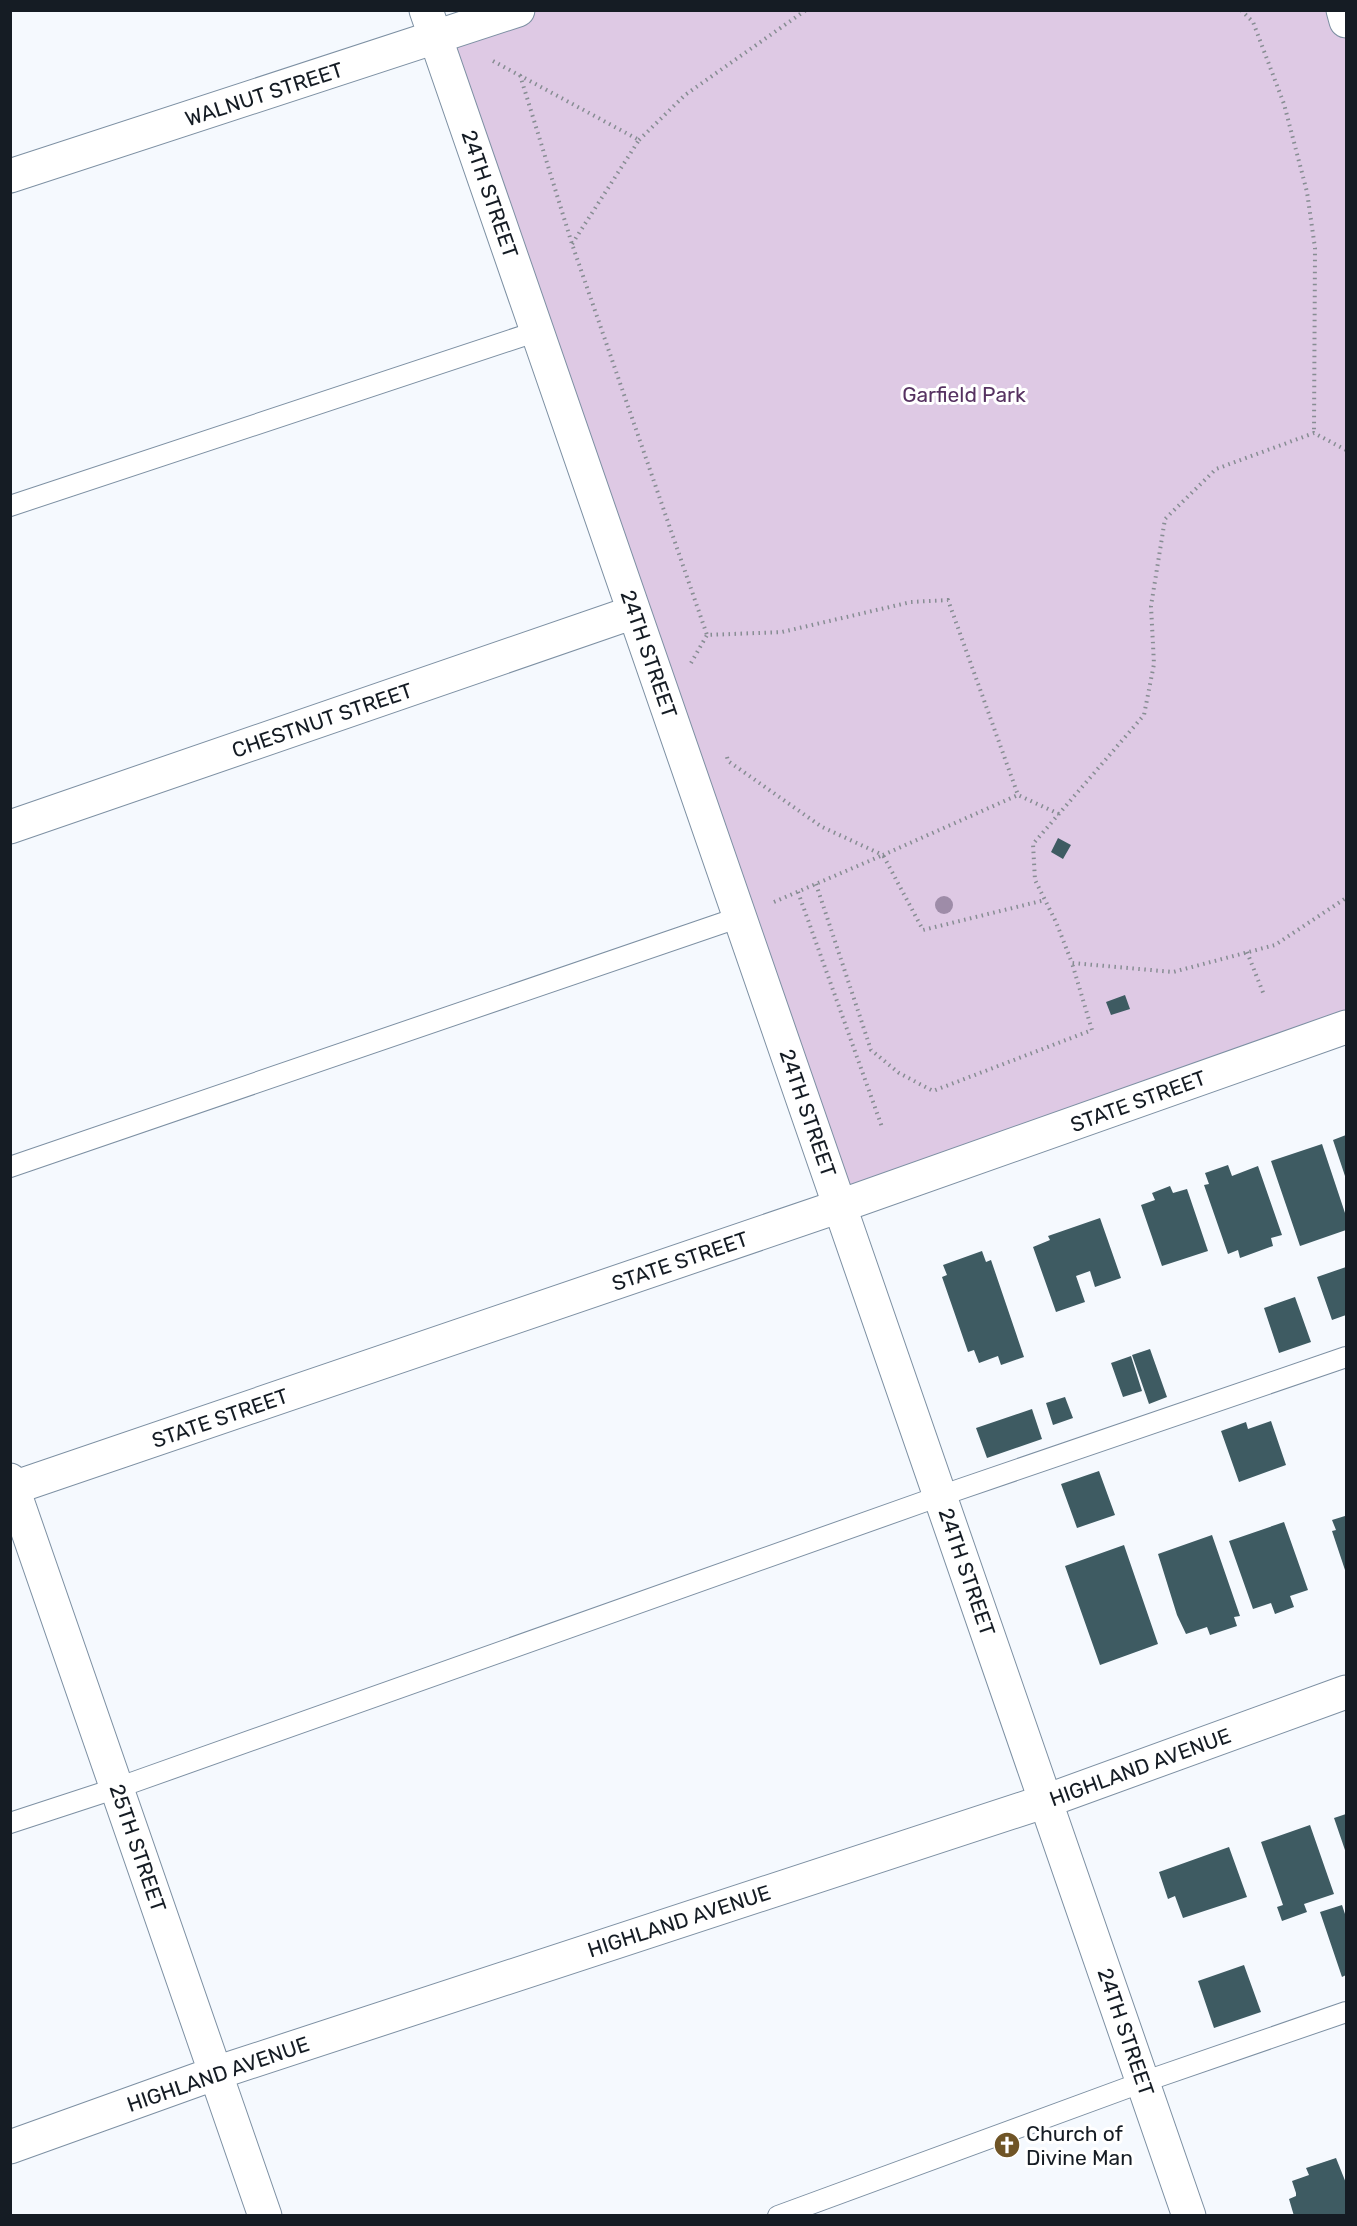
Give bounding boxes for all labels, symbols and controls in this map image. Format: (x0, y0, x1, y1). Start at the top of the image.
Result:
street label: WALNUT STREET (182, 57, 346, 131)
street label: 24TH STREET (456, 127, 524, 261)
park label: Garfield Park (902, 382, 1026, 407)
street label: 24TH STREET (615, 587, 683, 721)
street label: CHESTNUT STREET (228, 677, 416, 763)
street label: 24TH STREET (774, 1046, 842, 1180)
street label: STATE STREET (1067, 1065, 1209, 1137)
street label: STATE STREET (609, 1226, 751, 1296)
street label: STATE STREET (149, 1383, 291, 1453)
street label: 24TH STREET (933, 1505, 1001, 1639)
street label: HIGHLAND AVENUE (1046, 1723, 1234, 1811)
street label: 25TH STREET (104, 1781, 172, 1915)
street label: HIGHLAND AVENUE (584, 1880, 774, 1962)
street label: 24TH STREET (1092, 1965, 1160, 2099)
street label: HIGHLAND AVENUE (124, 2031, 312, 2117)
place label: Church of Divine Man (1026, 2121, 1133, 2170)
church icon: Church of Divine Man (992, 2130, 1022, 2160)

